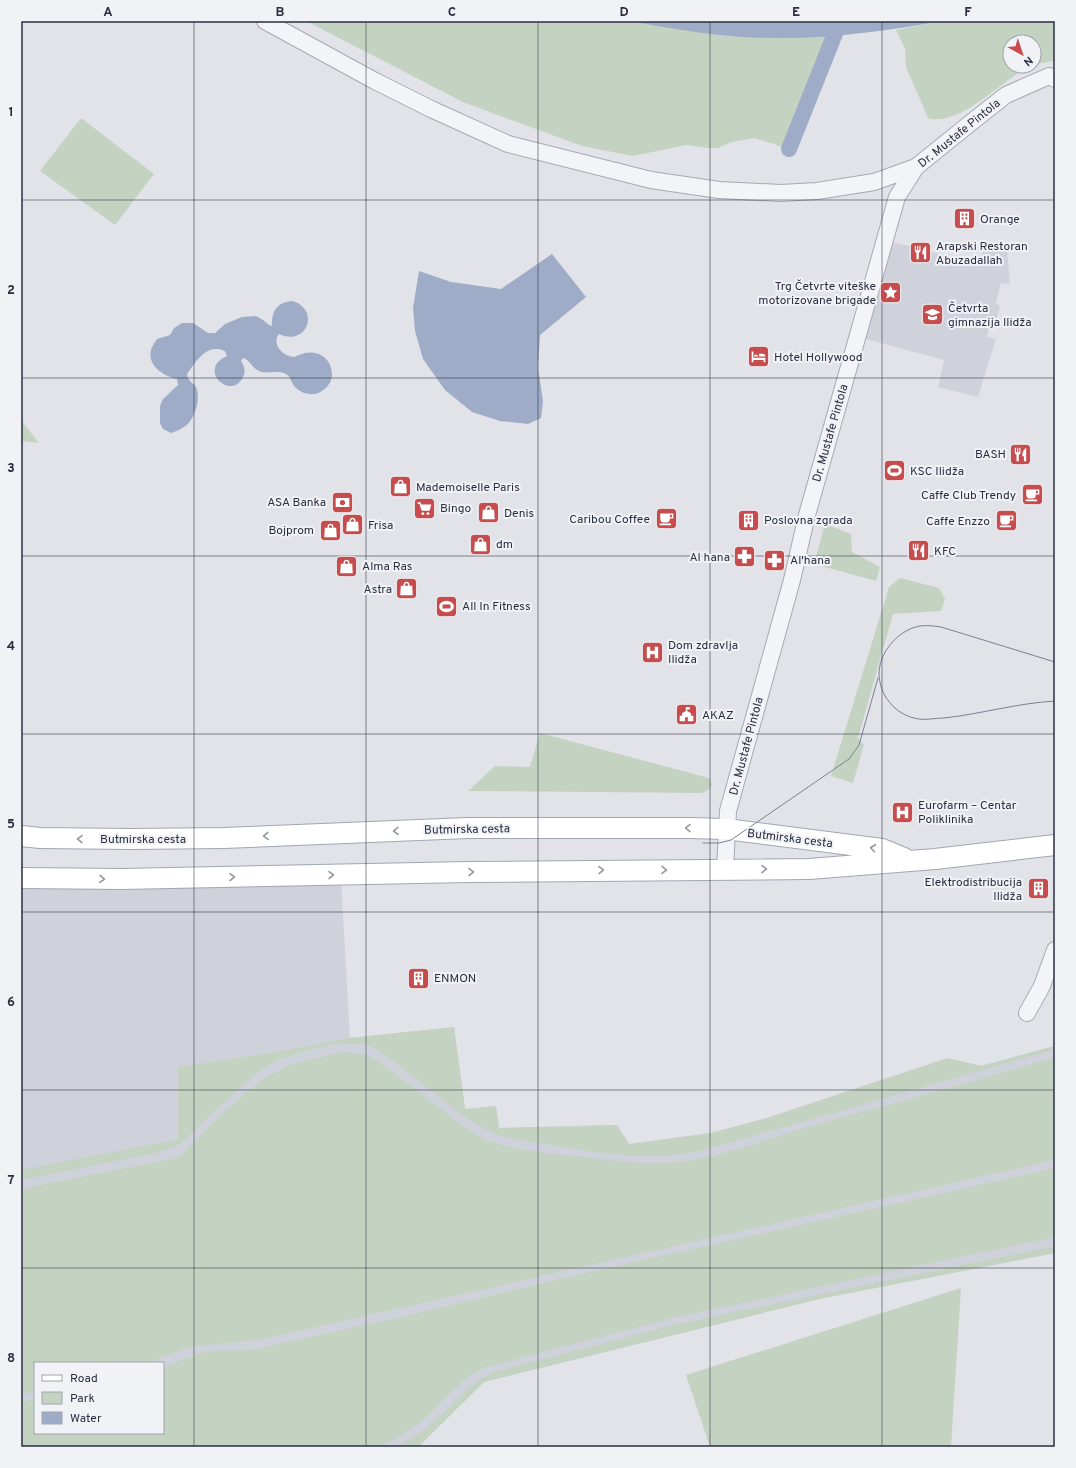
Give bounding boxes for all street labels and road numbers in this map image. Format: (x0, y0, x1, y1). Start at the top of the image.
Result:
street label: Dr. Mustafe Pintola (915, 96, 1004, 172)
street label: Dr. Mustafe Pintola (809, 382, 853, 484)
street label: Dr. Mustafe Pintola (726, 695, 768, 797)
street label: Butmirska cesta (424, 821, 510, 839)
street label: Butmirska cesta (746, 826, 834, 852)
street label: Butmirska cesta (100, 832, 186, 848)

